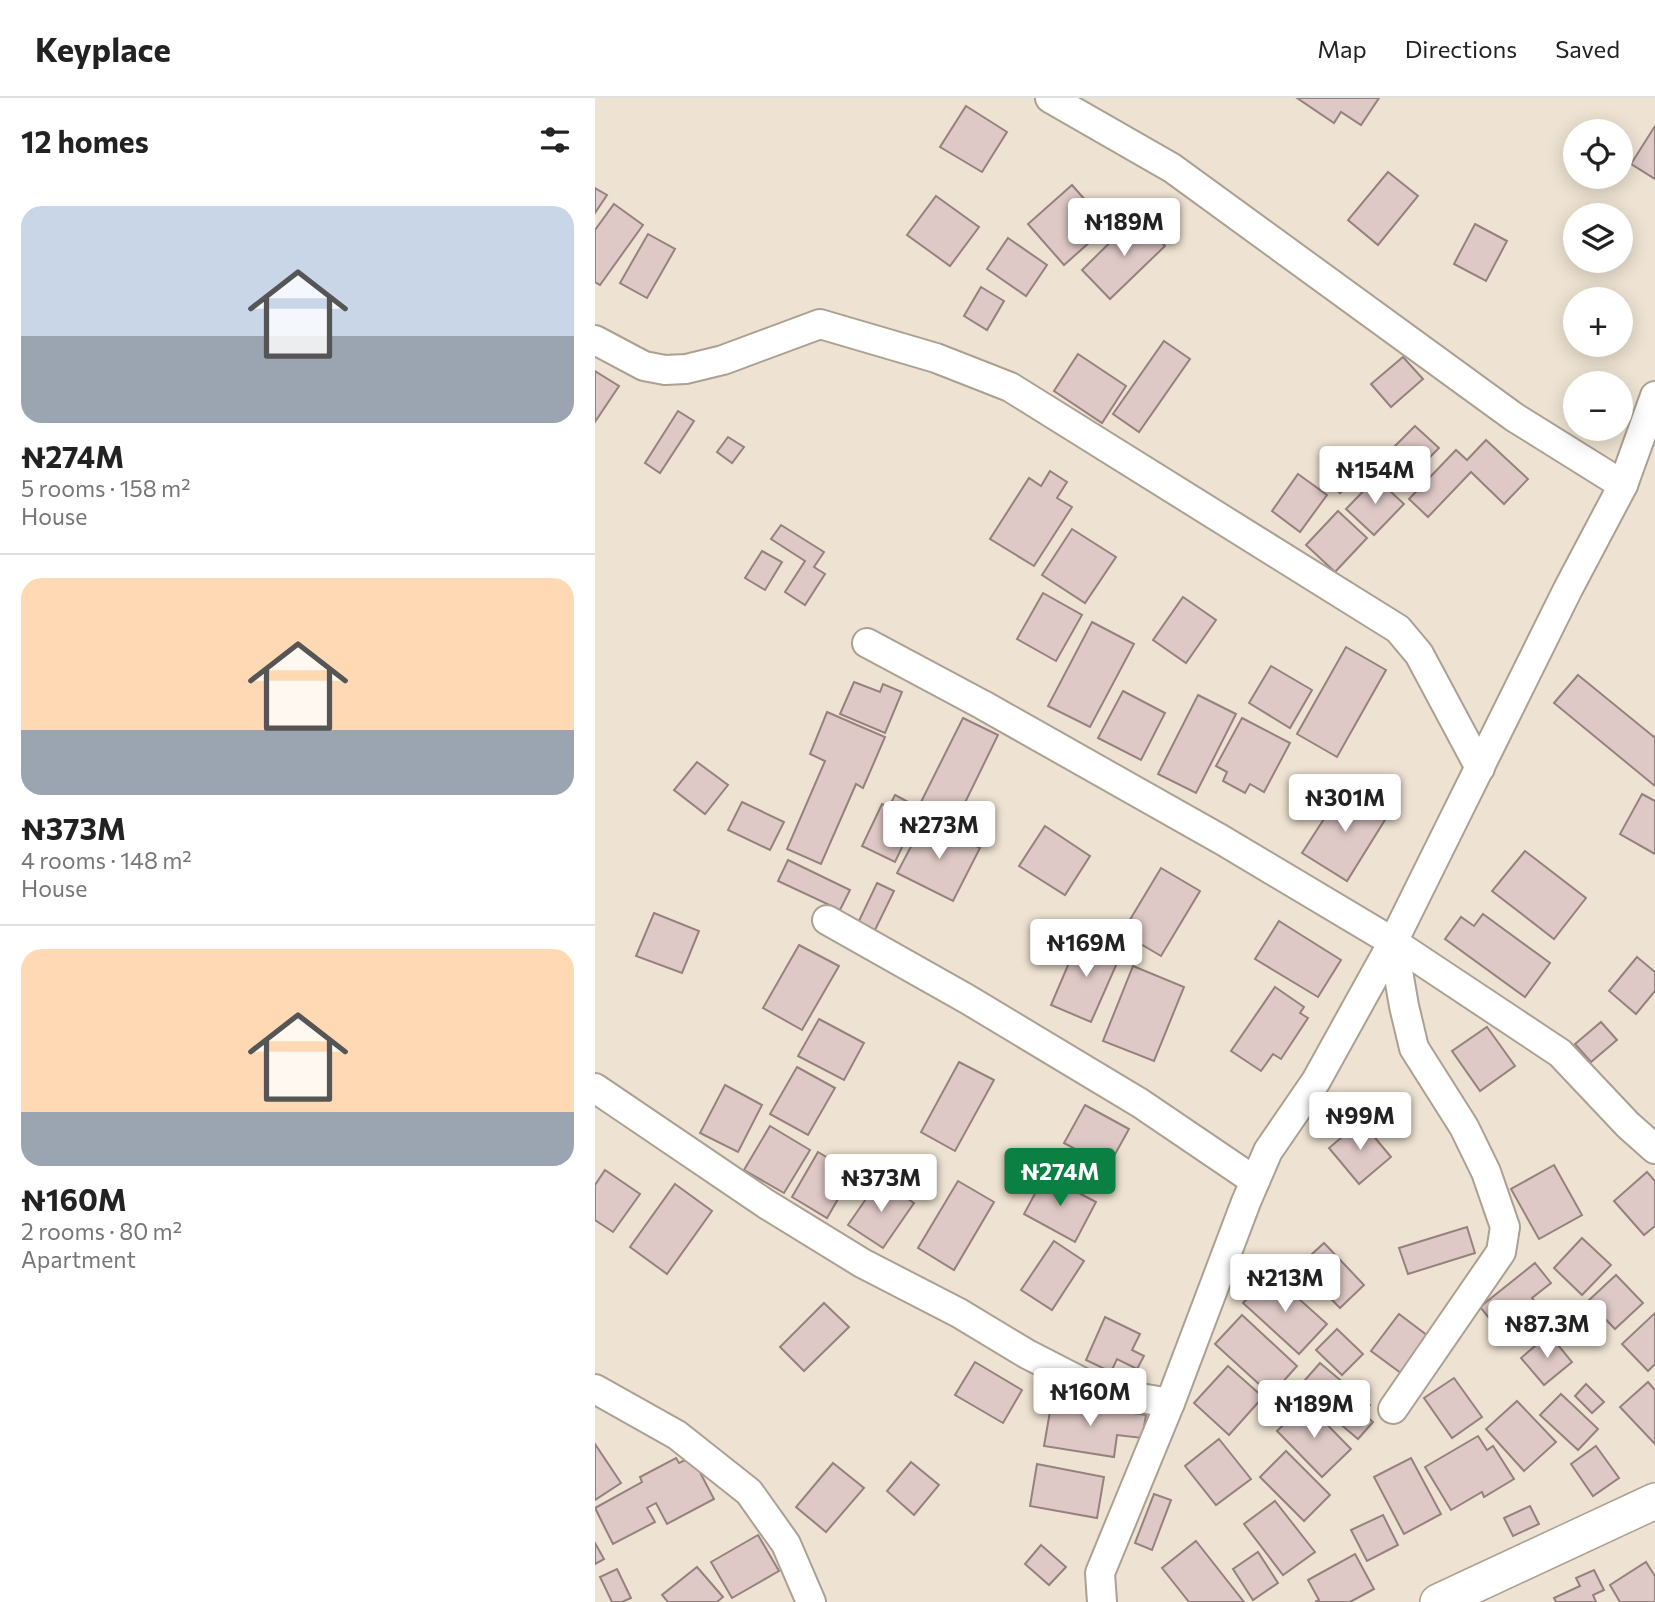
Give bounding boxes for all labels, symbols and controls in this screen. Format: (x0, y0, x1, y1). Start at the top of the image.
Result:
text: Keyplace (35, 28, 171, 69)
text: Map (1317, 34, 1367, 63)
text: Directions (1405, 34, 1517, 63)
text: Saved (1555, 34, 1620, 63)
map controls (1563, 119, 1633, 441)
button: locate (1563, 119, 1633, 189)
icon: filters (536, 121, 574, 159)
text: 12 homes (21, 122, 149, 159)
pin: ₦189M (1075, 198, 1173, 258)
button: layers (1563, 203, 1633, 273)
text: ₦189M (1084, 207, 1164, 235)
icon: home (235, 251, 361, 377)
button: + (1563, 287, 1633, 357)
button: − (1563, 371, 1633, 441)
text: ₦274M (21, 437, 124, 474)
pin: ₦154M (1326, 446, 1424, 506)
text: ₦154M (1335, 455, 1415, 483)
text: 5 rooms · 158 m² (21, 474, 190, 502)
text: House (21, 502, 87, 530)
icon: home (235, 623, 361, 749)
pin: ₦301M (1296, 774, 1394, 834)
text: ₦301M (1305, 783, 1385, 811)
pin: ₦273M (890, 802, 988, 861)
text: ₦373M (21, 809, 126, 846)
text: ₦273M (899, 810, 979, 838)
text: 4 rooms · 148 m² (21, 846, 192, 874)
text: House (21, 874, 87, 902)
pin: ₦169M (1037, 920, 1135, 979)
text: ₦169M (1046, 928, 1126, 956)
icon: home (235, 994, 361, 1120)
pin: ₦99M (1319, 1093, 1401, 1152)
text: ₦99M (1325, 1101, 1395, 1129)
pin: ₦274M (1011, 1148, 1109, 1208)
pin: ₦373M (832, 1154, 930, 1214)
text: ₦274M (1020, 1157, 1100, 1185)
text: ₦373M (841, 1163, 921, 1191)
text: ₦160M (21, 1180, 127, 1217)
text: 2 rooms · 80 m² (21, 1217, 182, 1245)
text: Apartment (21, 1245, 136, 1273)
pin: ₦213M (1236, 1254, 1334, 1314)
text: ₦213M (1246, 1263, 1324, 1291)
pin: ₦87.3M (1490, 1300, 1604, 1360)
text: ₦87.3M (1504, 1309, 1590, 1337)
pin: ₦160M (1041, 1368, 1139, 1428)
text: ₦160M (1049, 1377, 1131, 1405)
pin: ₦189M (1265, 1380, 1363, 1440)
text: ₦189M (1274, 1389, 1354, 1417)

